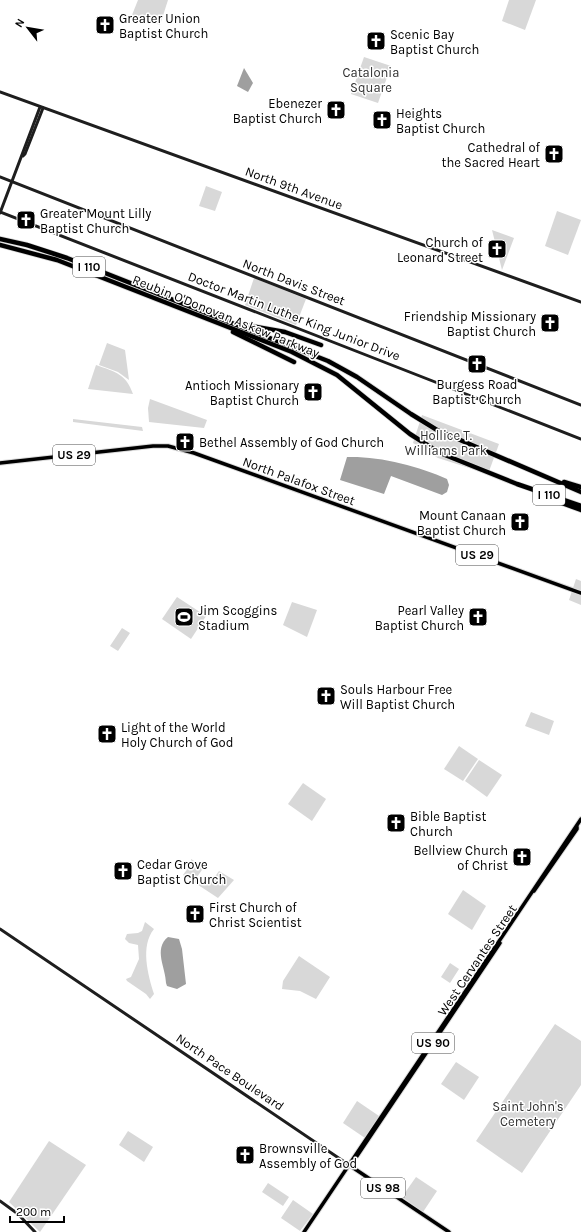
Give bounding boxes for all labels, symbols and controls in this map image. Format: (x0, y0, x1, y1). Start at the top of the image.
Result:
north arrow (8, 8, 48, 48)
place label: Greater Union Baptist Church (119, 11, 208, 41)
church icon: Greater Union Baptist Church (94, 14, 116, 36)
text: N (12, 16, 27, 30)
place label: Scenic Bay Baptist Church (390, 27, 479, 57)
church icon: Scenic Bay Baptist Church (365, 30, 387, 52)
park label: Catalonia Square (343, 65, 399, 96)
place label: Ebenezer Baptist Church (233, 96, 322, 126)
church icon: Ebenezer Baptist Church (325, 99, 347, 121)
place label: Heights Baptist Church (396, 106, 485, 136)
church icon: Heights Baptist Church (371, 109, 393, 131)
place label: Cathedral of the Sacred Heart (442, 140, 541, 170)
church icon: Cathedral of the Sacred Heart (543, 143, 565, 165)
street label: North 9th Avenue (243, 163, 345, 213)
place label: Greater Mount Lilly Baptist Church (40, 206, 151, 236)
church icon: Greater Mount Lilly Baptist Church (15, 209, 37, 231)
place label: Church of Leonard Street (397, 235, 484, 265)
church icon: Church of Leonard Street (486, 238, 508, 260)
street label: North Davis Street (241, 256, 347, 308)
road number: I 110 (73, 257, 105, 277)
street label: Doctor Martin Luther King Junior Drive (186, 268, 402, 364)
street label: Reubin O'Donovan Askew Parkway (130, 272, 322, 360)
place label: Friendship Missionary Baptist Church (404, 309, 536, 339)
church icon: Friendship Missionary Baptist Church (539, 312, 561, 334)
church icon: Burgess Road Baptist Church (466, 353, 488, 375)
place label: Burgess Road Baptist Church (432, 377, 522, 407)
place label: Antioch Missionary Baptist Church (185, 378, 299, 408)
church icon: Antioch Missionary Baptist Church (302, 381, 324, 403)
park label: Hollice T. Williams Park (405, 428, 487, 458)
church icon: Bethel Assembly of God Church (174, 431, 196, 453)
place label: Bethel Assembly of God Church (199, 435, 384, 450)
road number: US 29 (53, 445, 95, 465)
street label: North Palafox Street (241, 454, 357, 508)
road number: I 110 (533, 485, 565, 505)
place label: Mount Canaan Baptist Church (417, 508, 506, 538)
church icon: Mount Canaan Baptist Church (509, 511, 531, 533)
road number: US 29 (456, 545, 498, 565)
place label: Jim Scoggins Stadium (198, 603, 277, 633)
place label: Pearl Valley Baptist Church (375, 603, 464, 633)
sports icon: Jim Scoggins Stadium (173, 606, 195, 628)
church icon: Pearl Valley Baptist Church (467, 606, 489, 628)
place label: Souls Harbour Free Will Baptist Church (340, 682, 455, 712)
church icon: Souls Harbour Free Will Baptist Church (315, 685, 337, 707)
place label: Light of the World Holy Church of God (121, 720, 233, 750)
church icon: Light of the World Holy Church of God (96, 723, 118, 745)
place label: Bible Baptist Church (410, 809, 486, 839)
church icon: Bible Baptist Church (385, 812, 407, 834)
place label: Bellview Church of Christ (413, 843, 508, 873)
church icon: Bellview Church of Christ (511, 846, 533, 868)
place label: Cedar Grove Baptist Church (137, 857, 226, 887)
church icon: Cedar Grove Baptist Church (112, 860, 134, 882)
place label: First Church of Christ Scientist (209, 900, 302, 930)
street label: West Cervantes Street (434, 902, 520, 1018)
church icon: First Church of Christ Scientist (184, 903, 206, 925)
street label: North Pace Boulevard (173, 1030, 287, 1114)
road number: US 90 (412, 1033, 454, 1053)
park label: Saint John's Cemetery (492, 1099, 564, 1129)
place label: Brownsville Assembly of God (259, 1141, 357, 1171)
church icon: Brownsville Assembly of God (234, 1144, 256, 1166)
road number: US 98 (361, 1178, 405, 1198)
scale bar (10, 1198, 64, 1224)
text: 200 m (16, 1205, 51, 1219)

